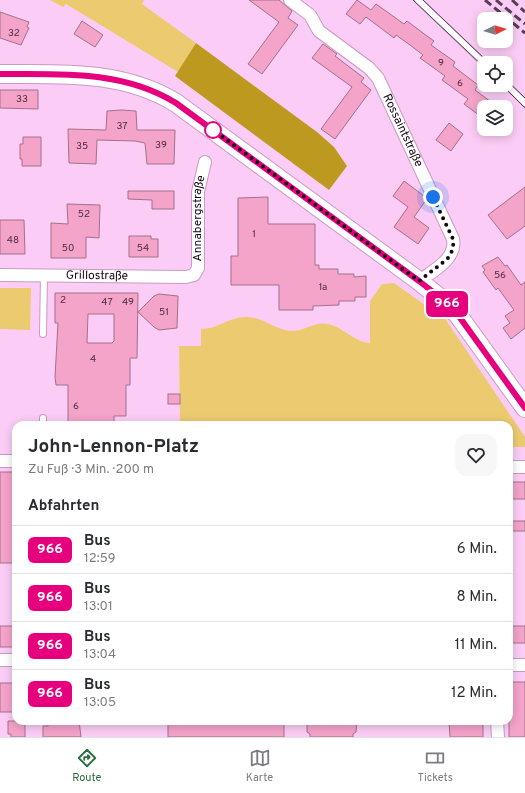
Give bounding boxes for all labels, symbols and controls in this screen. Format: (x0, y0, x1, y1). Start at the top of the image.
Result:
north arrow (477, 12, 513, 48)
map controls (477, 12, 513, 136)
house number: 32 (8, 27, 20, 40)
button: locate (477, 56, 513, 92)
house number: 9 (438, 57, 444, 70)
house number: 6 (457, 77, 463, 90)
street label: Rossaintstraße (379, 91, 426, 170)
house number: 33 (16, 93, 28, 106)
button: layers (477, 100, 513, 136)
house number: 37 (116, 120, 128, 133)
unlabelled marker (204, 121, 222, 139)
house number: 39 (155, 139, 167, 152)
house number: 35 (76, 140, 88, 153)
street label: Annabergstraße (190, 174, 210, 261)
your location (423, 187, 443, 207)
house number: 52 (78, 208, 90, 221)
house number: 1 (252, 228, 256, 241)
house number: 48 (7, 234, 19, 247)
house number: 50 (62, 242, 74, 255)
house number: 54 (137, 242, 149, 255)
street label: Grillostraße (66, 268, 128, 284)
house number: 56 (494, 269, 506, 282)
house number: 1a (319, 281, 327, 294)
line badge: 966 (424, 291, 470, 317)
house number: 2 (60, 294, 66, 307)
text: 966 (434, 295, 460, 312)
house number: 47 (101, 296, 113, 309)
house number: 49 (122, 296, 134, 309)
house number: 51 (159, 306, 169, 319)
house number: 4 (90, 353, 96, 366)
house number: 6 (73, 400, 79, 413)
button: heart (455, 434, 497, 476)
text: John-Lennon-Platz (28, 435, 199, 459)
text: Zu Fuß · 3 Min. · 200 m (28, 462, 154, 478)
text: Abfahrten (28, 497, 99, 516)
text: Bus (84, 532, 111, 551)
text: 6 Min. (457, 540, 497, 559)
text: 966 (37, 541, 63, 558)
text: 12:59 (84, 551, 115, 567)
text: Bus (84, 580, 111, 599)
text: 8 Min. (457, 588, 497, 607)
text: 966 (37, 589, 63, 606)
text: 13:01 (84, 599, 113, 615)
text: Bus (84, 628, 111, 647)
text: 11 Min. (454, 636, 497, 655)
text: 966 (37, 637, 63, 654)
text: 13:04 (84, 647, 116, 663)
text: Bus (84, 676, 111, 695)
text: 12 Min. (451, 684, 497, 703)
text: 966 (37, 685, 63, 702)
text: 13:05 (84, 695, 116, 711)
tab: Route (72, 747, 102, 785)
tab: Karte (246, 747, 273, 785)
tab: Tickets (418, 747, 453, 785)

